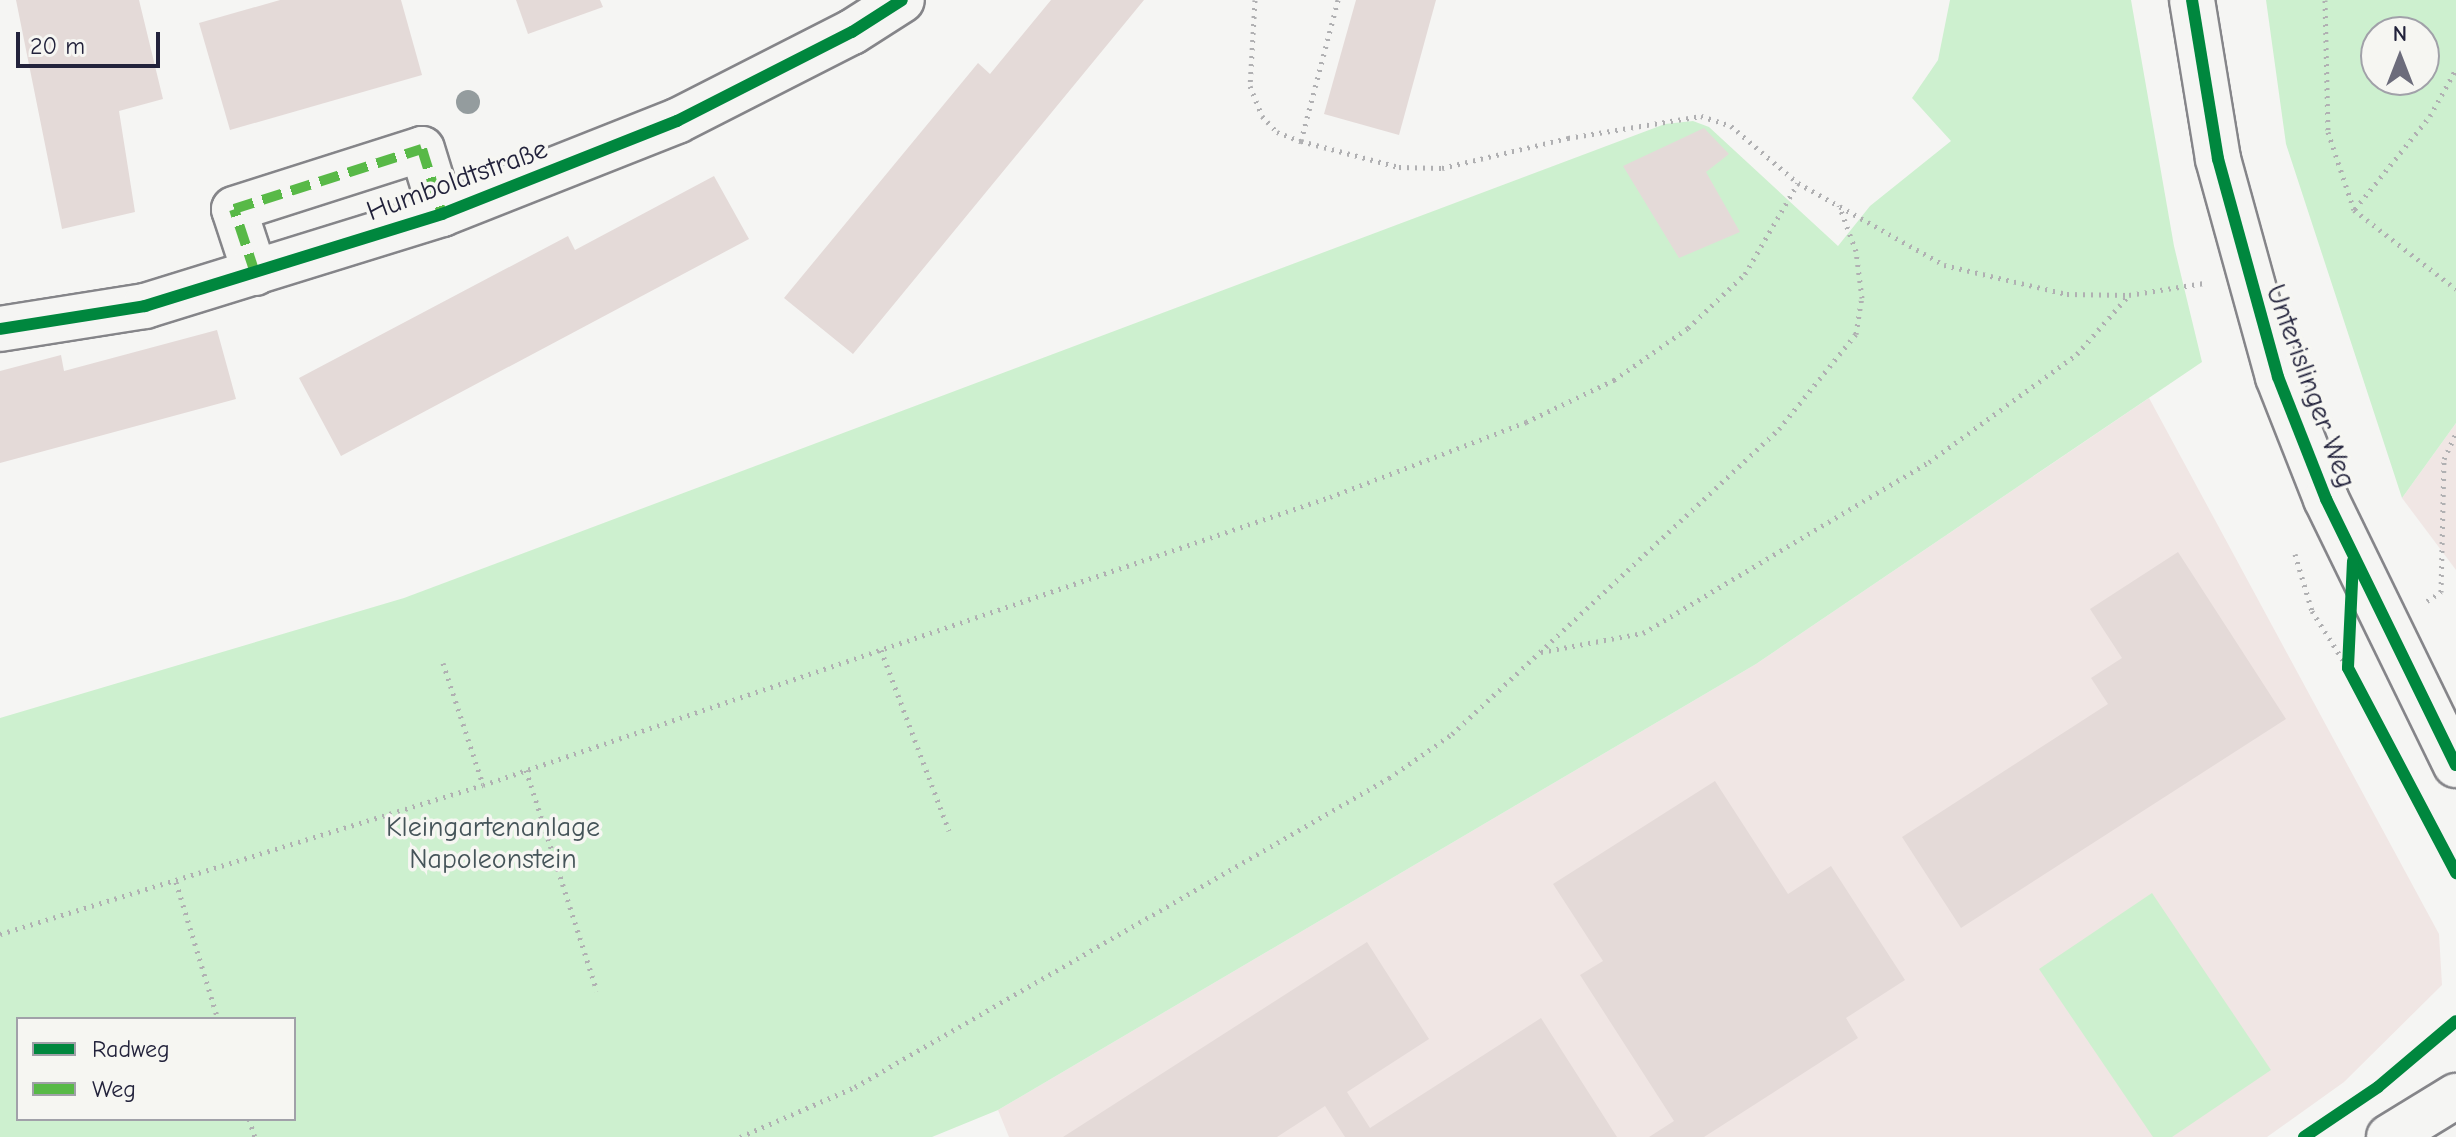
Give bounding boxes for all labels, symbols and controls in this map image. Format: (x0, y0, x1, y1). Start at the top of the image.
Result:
scale bar (20, 16, 164, 66)
north arrow (2360, 16, 2440, 96)
text: N (2393, 21, 2407, 47)
text: 20 m (30, 32, 85, 60)
street label: Humboldtstraße (362, 132, 552, 228)
street label: Unterislinger Weg (2259, 280, 2363, 492)
park label: Kleingartenanlage Napoleonstein (386, 810, 600, 876)
legend (16, 1017, 296, 1121)
text: Radweg (92, 1035, 170, 1063)
text: Weg (92, 1075, 136, 1103)

